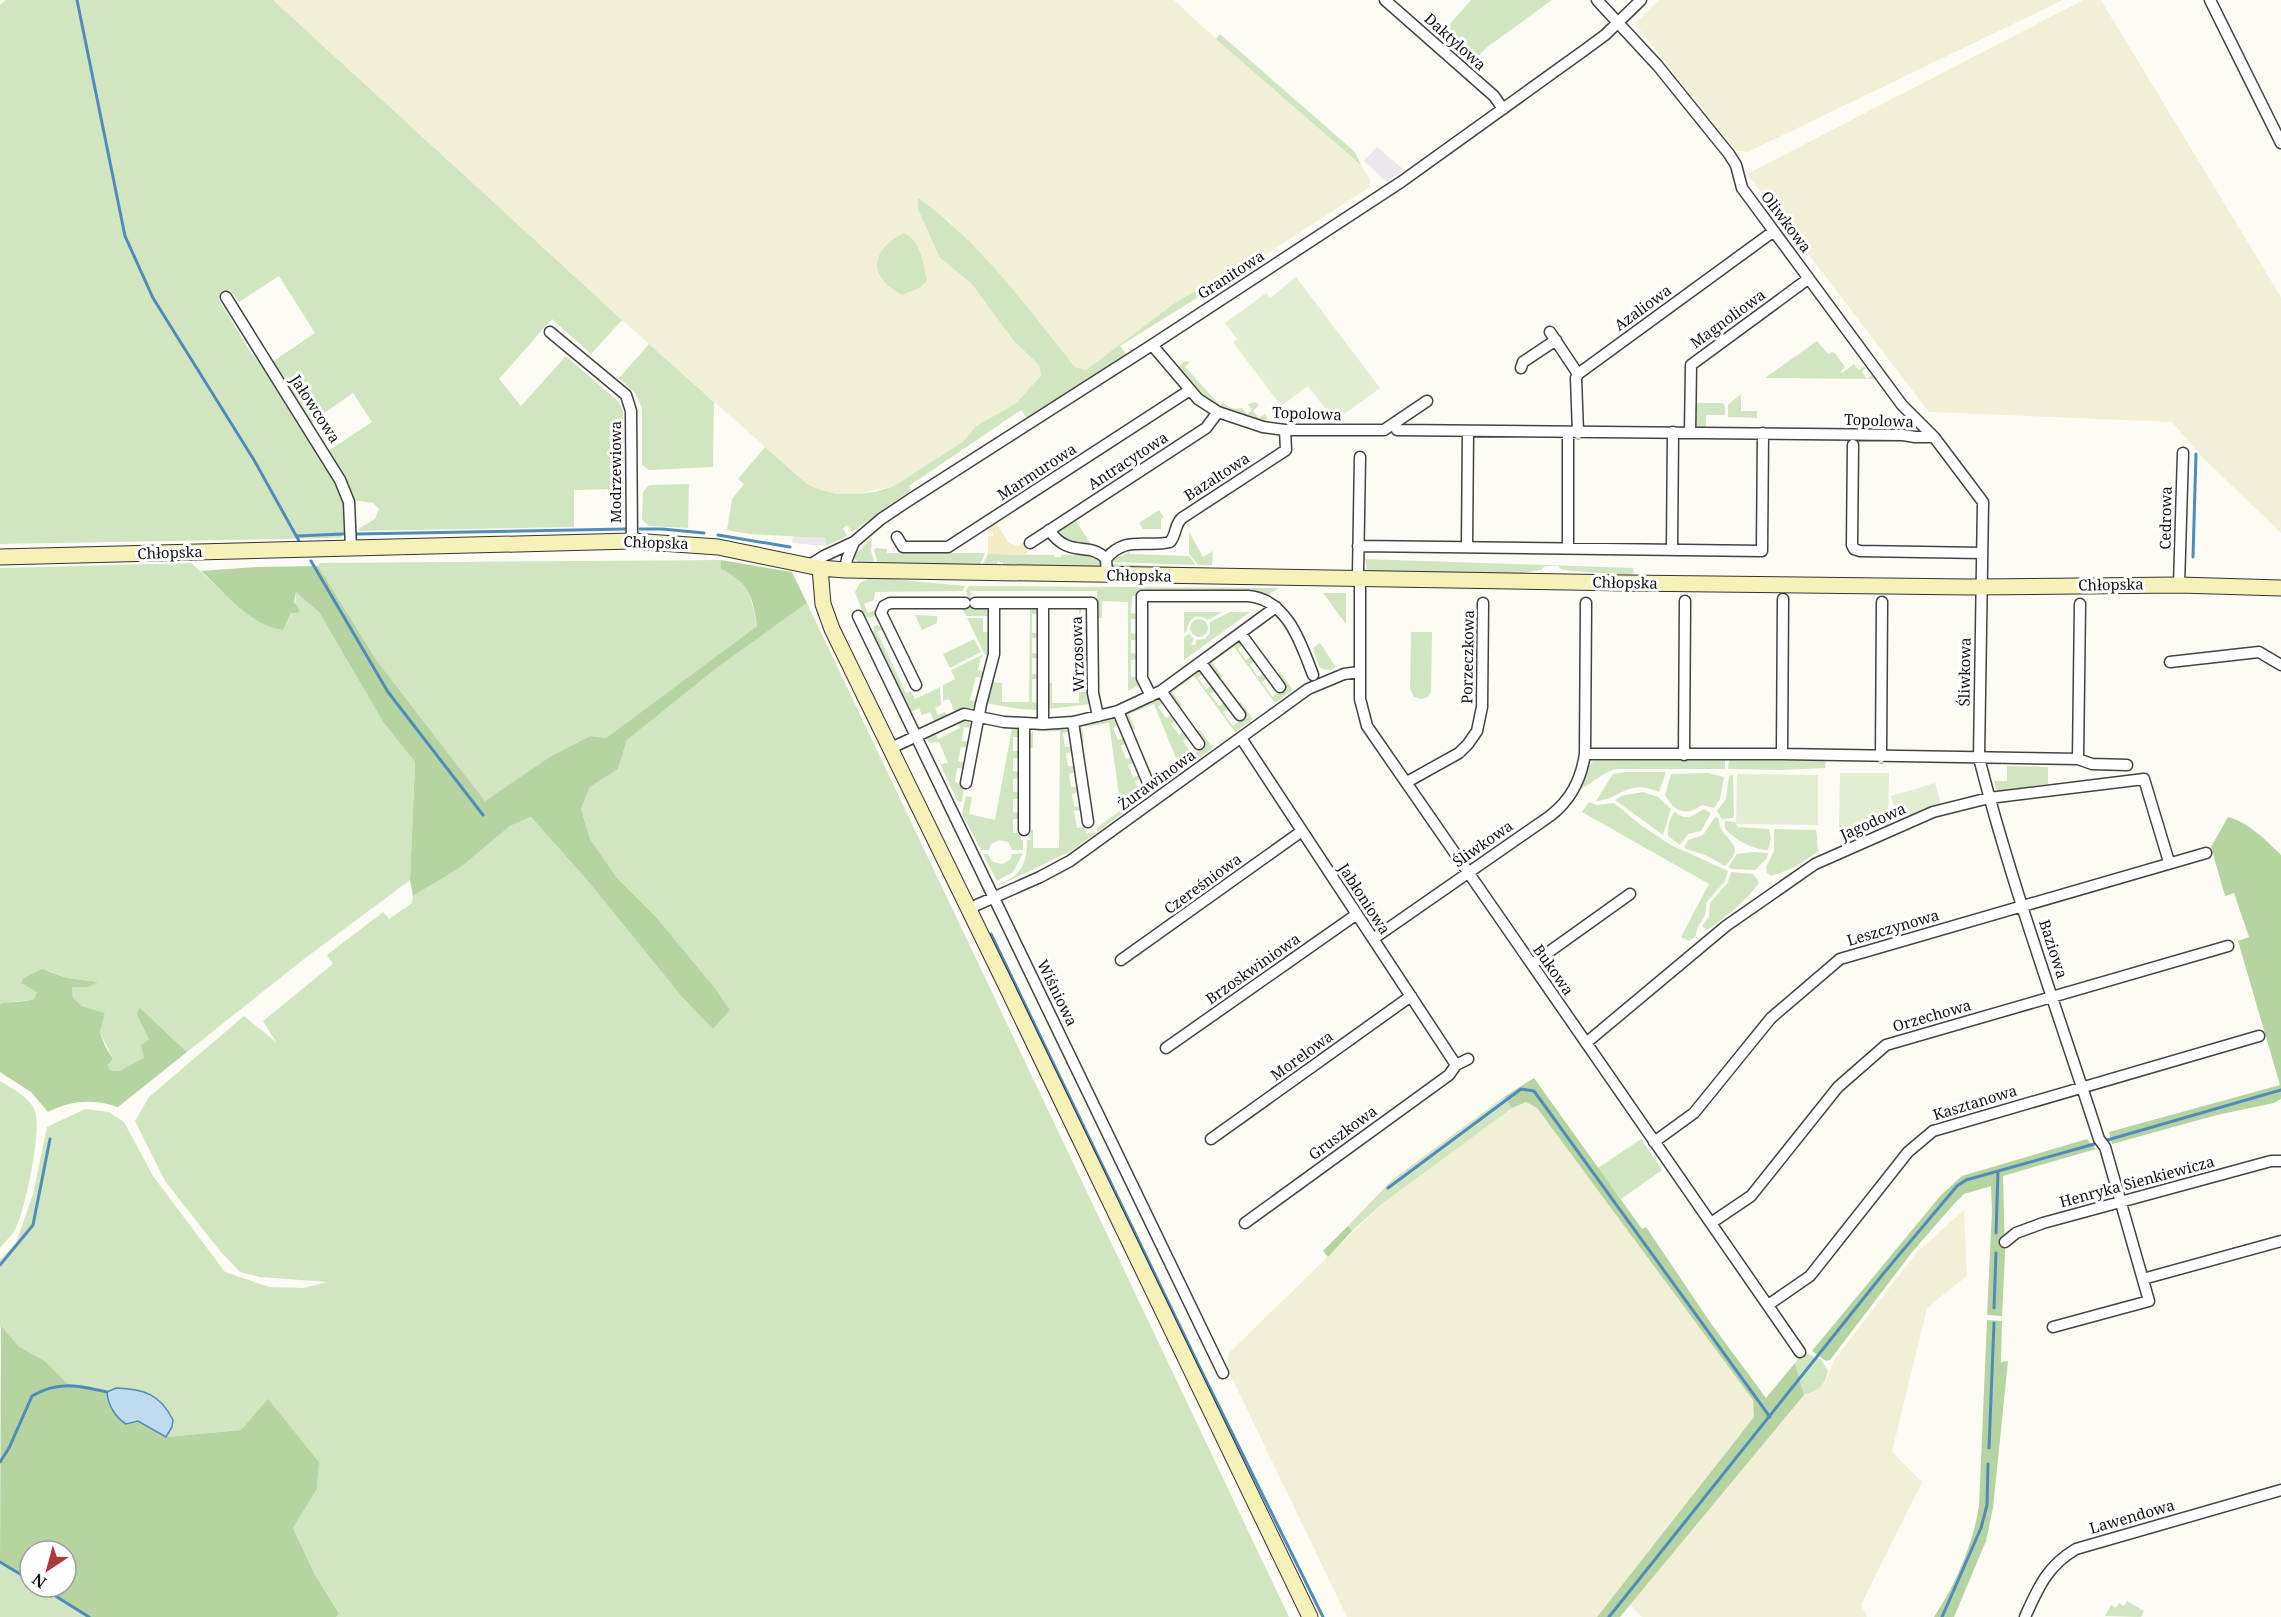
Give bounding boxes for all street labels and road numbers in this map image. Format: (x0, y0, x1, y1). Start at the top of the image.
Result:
street label: Daktylowa (1421, 8, 1491, 74)
street label: Oliwkowa (1757, 187, 1816, 256)
street label: Granitowa (1193, 245, 1268, 303)
street label: Azaliowa (1610, 280, 1675, 335)
street label: Magnoliowa (1686, 284, 1769, 352)
street label: Jałowcowa (286, 370, 345, 446)
street label: Topolowa (1272, 402, 1342, 424)
street label: Topolowa (1844, 409, 1914, 431)
street label: Modrzewiowa (605, 421, 625, 523)
street label: Antracytowa (1083, 427, 1171, 494)
street label: Marmurowa (993, 438, 1080, 504)
street label: Bazaltowa (1180, 448, 1253, 505)
street label: Cedrowa (2154, 486, 2176, 550)
street label: Chłopska (623, 531, 689, 553)
street label: Chłopska (137, 541, 203, 563)
street label: Chłopska (1106, 564, 1172, 586)
street label: Chłopska (1592, 571, 1658, 593)
street label: Chłopska (2078, 573, 2144, 595)
street label: Porzeczkowa (1456, 610, 1478, 704)
street label: Wrzosowa (1066, 616, 1088, 692)
street label: Śliwkowa (1953, 637, 1975, 707)
street label: Żurawinowa (1114, 744, 1199, 814)
street label: Jagodowa (1836, 798, 1909, 845)
street label: Śliwkowa (1448, 815, 1516, 871)
street label: Czereśniowa (1160, 848, 1245, 918)
street label: Jabłoniowa (1334, 858, 1395, 938)
street label: Leszczynowa (1844, 904, 1941, 950)
street label: Baziowa (2035, 917, 2073, 981)
street label: Brzoskwiniowa (1201, 928, 1304, 1008)
street label: Bukowa (1529, 940, 1579, 999)
street label: Wiśniowa (1033, 956, 1083, 1029)
street label: Orzechowa (1890, 994, 1973, 1036)
street label: Morelowa (1266, 1026, 1337, 1085)
street label: Kasztanowa (1930, 1080, 2019, 1124)
street label: Gruszkowa (1304, 1101, 1381, 1164)
street label: Henryka Sienkiewicza (2057, 1151, 2216, 1211)
street label: Lawendowa (2087, 1494, 2177, 1538)

